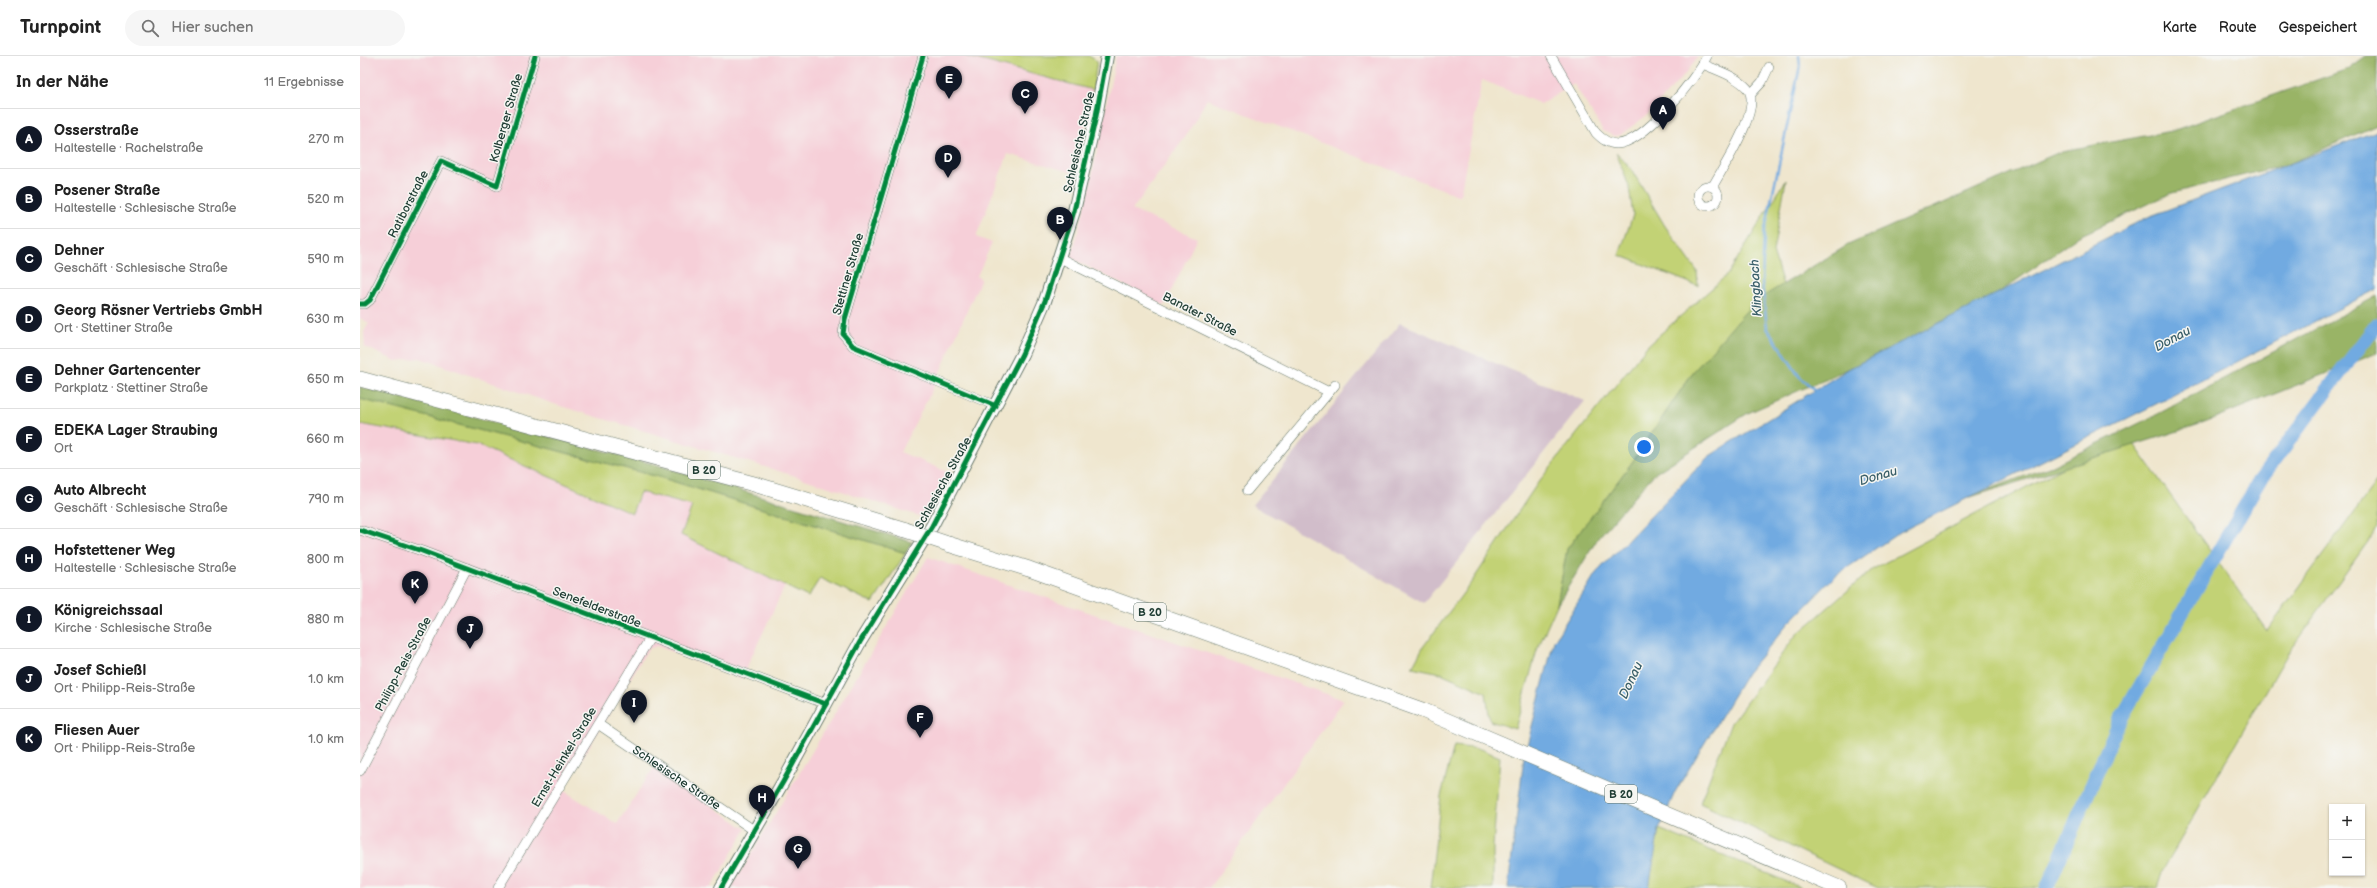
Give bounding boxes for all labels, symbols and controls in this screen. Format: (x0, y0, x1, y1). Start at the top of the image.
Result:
search box (125, 10, 405, 46)
text: Turnpoint (20, 16, 101, 39)
icon: search (139, 17, 161, 39)
text: Hier suchen (171, 18, 253, 37)
text: Karte (2163, 19, 2197, 36)
text: Route (2219, 19, 2257, 36)
text: Gespeichert (2279, 19, 2357, 36)
pin: E (936, 66, 962, 99)
text: In der Nähe (16, 72, 109, 92)
street label: Kolberger Straße (487, 72, 526, 164)
text: 11 Ergebnisse (264, 74, 344, 90)
pin: C (1012, 81, 1038, 114)
street label: Schlesische Straße (1061, 90, 1098, 194)
pin: A (1650, 97, 1676, 130)
text: Osserstraße (54, 121, 139, 140)
text: A (25, 131, 33, 147)
text: 270 m (308, 131, 344, 147)
text: Haltestelle · Rachelstraße (54, 140, 203, 156)
pin: D (935, 145, 961, 178)
street label: Ratiborstraße (385, 168, 432, 241)
text: Posener Straße (54, 181, 160, 200)
text: B (24, 191, 34, 207)
text: 520 m (307, 191, 344, 207)
text: Haltestelle · Schlesische Straße (54, 200, 237, 216)
pin: B (1047, 207, 1073, 240)
street label: Stettiner Straße (830, 231, 867, 317)
text: Dehner (54, 241, 104, 260)
text: C (24, 251, 34, 267)
text: 590 m (307, 251, 344, 267)
water label: Klingbach (1747, 259, 1765, 317)
text: Geschäft · Schlesische Straße (54, 260, 228, 276)
street label: Banater Straße (1160, 289, 1240, 340)
text: Georg Rösner Vertriebs GmbH (54, 301, 263, 320)
text: D (24, 311, 34, 327)
text: 630 m (306, 311, 344, 327)
text: Ort · Stettiner Straße (54, 320, 173, 336)
water label: Donau (2152, 323, 2193, 355)
text: Dehner Gartencenter (54, 361, 201, 380)
text: E (25, 371, 33, 387)
text: 650 m (307, 371, 344, 387)
text: Parkplatz · Stettiner Straße (54, 380, 208, 396)
text: EDEKA Lager Straubing (54, 421, 218, 440)
text: F (25, 431, 33, 447)
text: 660 m (306, 431, 344, 447)
street label: Schlesische Straße (912, 434, 975, 532)
your location (1634, 437, 1654, 457)
text: Ort (54, 440, 73, 456)
road number: B 20 (688, 461, 720, 479)
water label: Donau (1857, 463, 1899, 489)
text: Auto Albrecht (54, 481, 146, 500)
text: G (24, 491, 34, 507)
text: 790 m (308, 491, 344, 507)
text: Geschäft · Schlesische Straße (54, 500, 228, 516)
text: Hofstettener Weg (54, 541, 175, 560)
text: H (24, 551, 34, 567)
text: 800 m (307, 551, 344, 567)
text: Haltestelle · Schlesische Straße (54, 560, 237, 576)
pin: K (402, 571, 428, 604)
street label: Senefelderstraße (550, 584, 643, 631)
text: Königreichssaal (54, 601, 163, 620)
road number: B 20 (1134, 603, 1166, 621)
text: I (27, 611, 31, 627)
text: 880 m (307, 611, 344, 627)
street label: Philipp-Reis-Straße (372, 614, 435, 714)
pin: J (457, 616, 483, 649)
text: Kirche · Schlesische Straße (54, 620, 212, 636)
water label: Donau (1615, 659, 1646, 701)
text: Josef Schießl (54, 661, 146, 680)
text: J (25, 671, 33, 687)
text: 1.0 km (308, 671, 344, 687)
text: Ort · Philipp-Reis-Straße (54, 680, 195, 696)
pin: I (621, 690, 647, 723)
street label: Ernst-Heinkel-Straße (529, 705, 600, 810)
pin: F (907, 705, 933, 738)
text: Fliesen Auer (54, 721, 140, 740)
text: K (25, 731, 33, 747)
text: 1.0 km (308, 731, 344, 747)
text: Ort · Philipp-Reis-Straße (54, 740, 195, 756)
street label: Schlesische Straße (629, 743, 723, 813)
pin: H (749, 785, 775, 818)
road number: B 20 (1605, 785, 1637, 803)
map controls (2329, 804, 2365, 876)
button: + (2329, 804, 2365, 840)
pin: G (785, 836, 811, 869)
button: − (2329, 840, 2365, 876)

